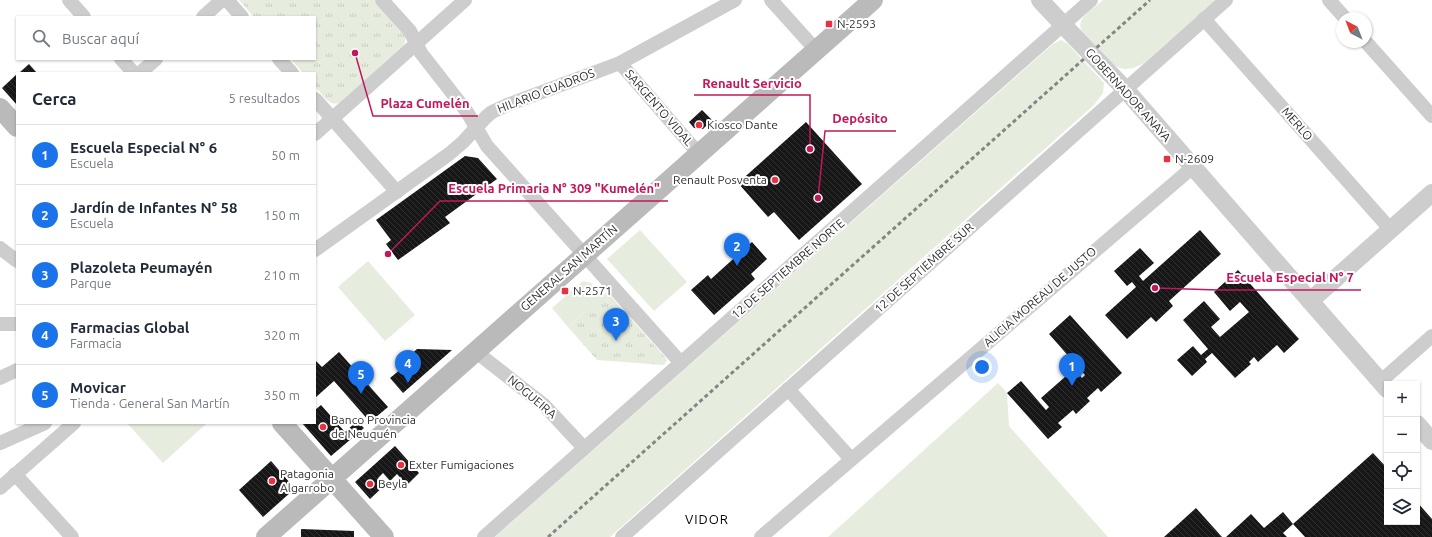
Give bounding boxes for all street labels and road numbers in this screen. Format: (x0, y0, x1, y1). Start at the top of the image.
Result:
street label: GOBERNADOR ANAYA (1083, 45, 1174, 144)
street label: HILARIO CUADROS (495, 66, 596, 115)
street label: SARGENTO VIDAL (623, 67, 696, 148)
street label: MERLO (1279, 104, 1315, 143)
street label: 12 DE SEPTIEMBRE NORTE (729, 216, 847, 322)
street label: 12 DE SEPTIEMBRE SUR (872, 220, 976, 315)
street label: GENERAL SAN MARTÍN (518, 222, 620, 313)
street label: ALICIA MOREAU DE JUSTO (981, 244, 1099, 349)
street label: NOGUEIRA (505, 373, 559, 421)

